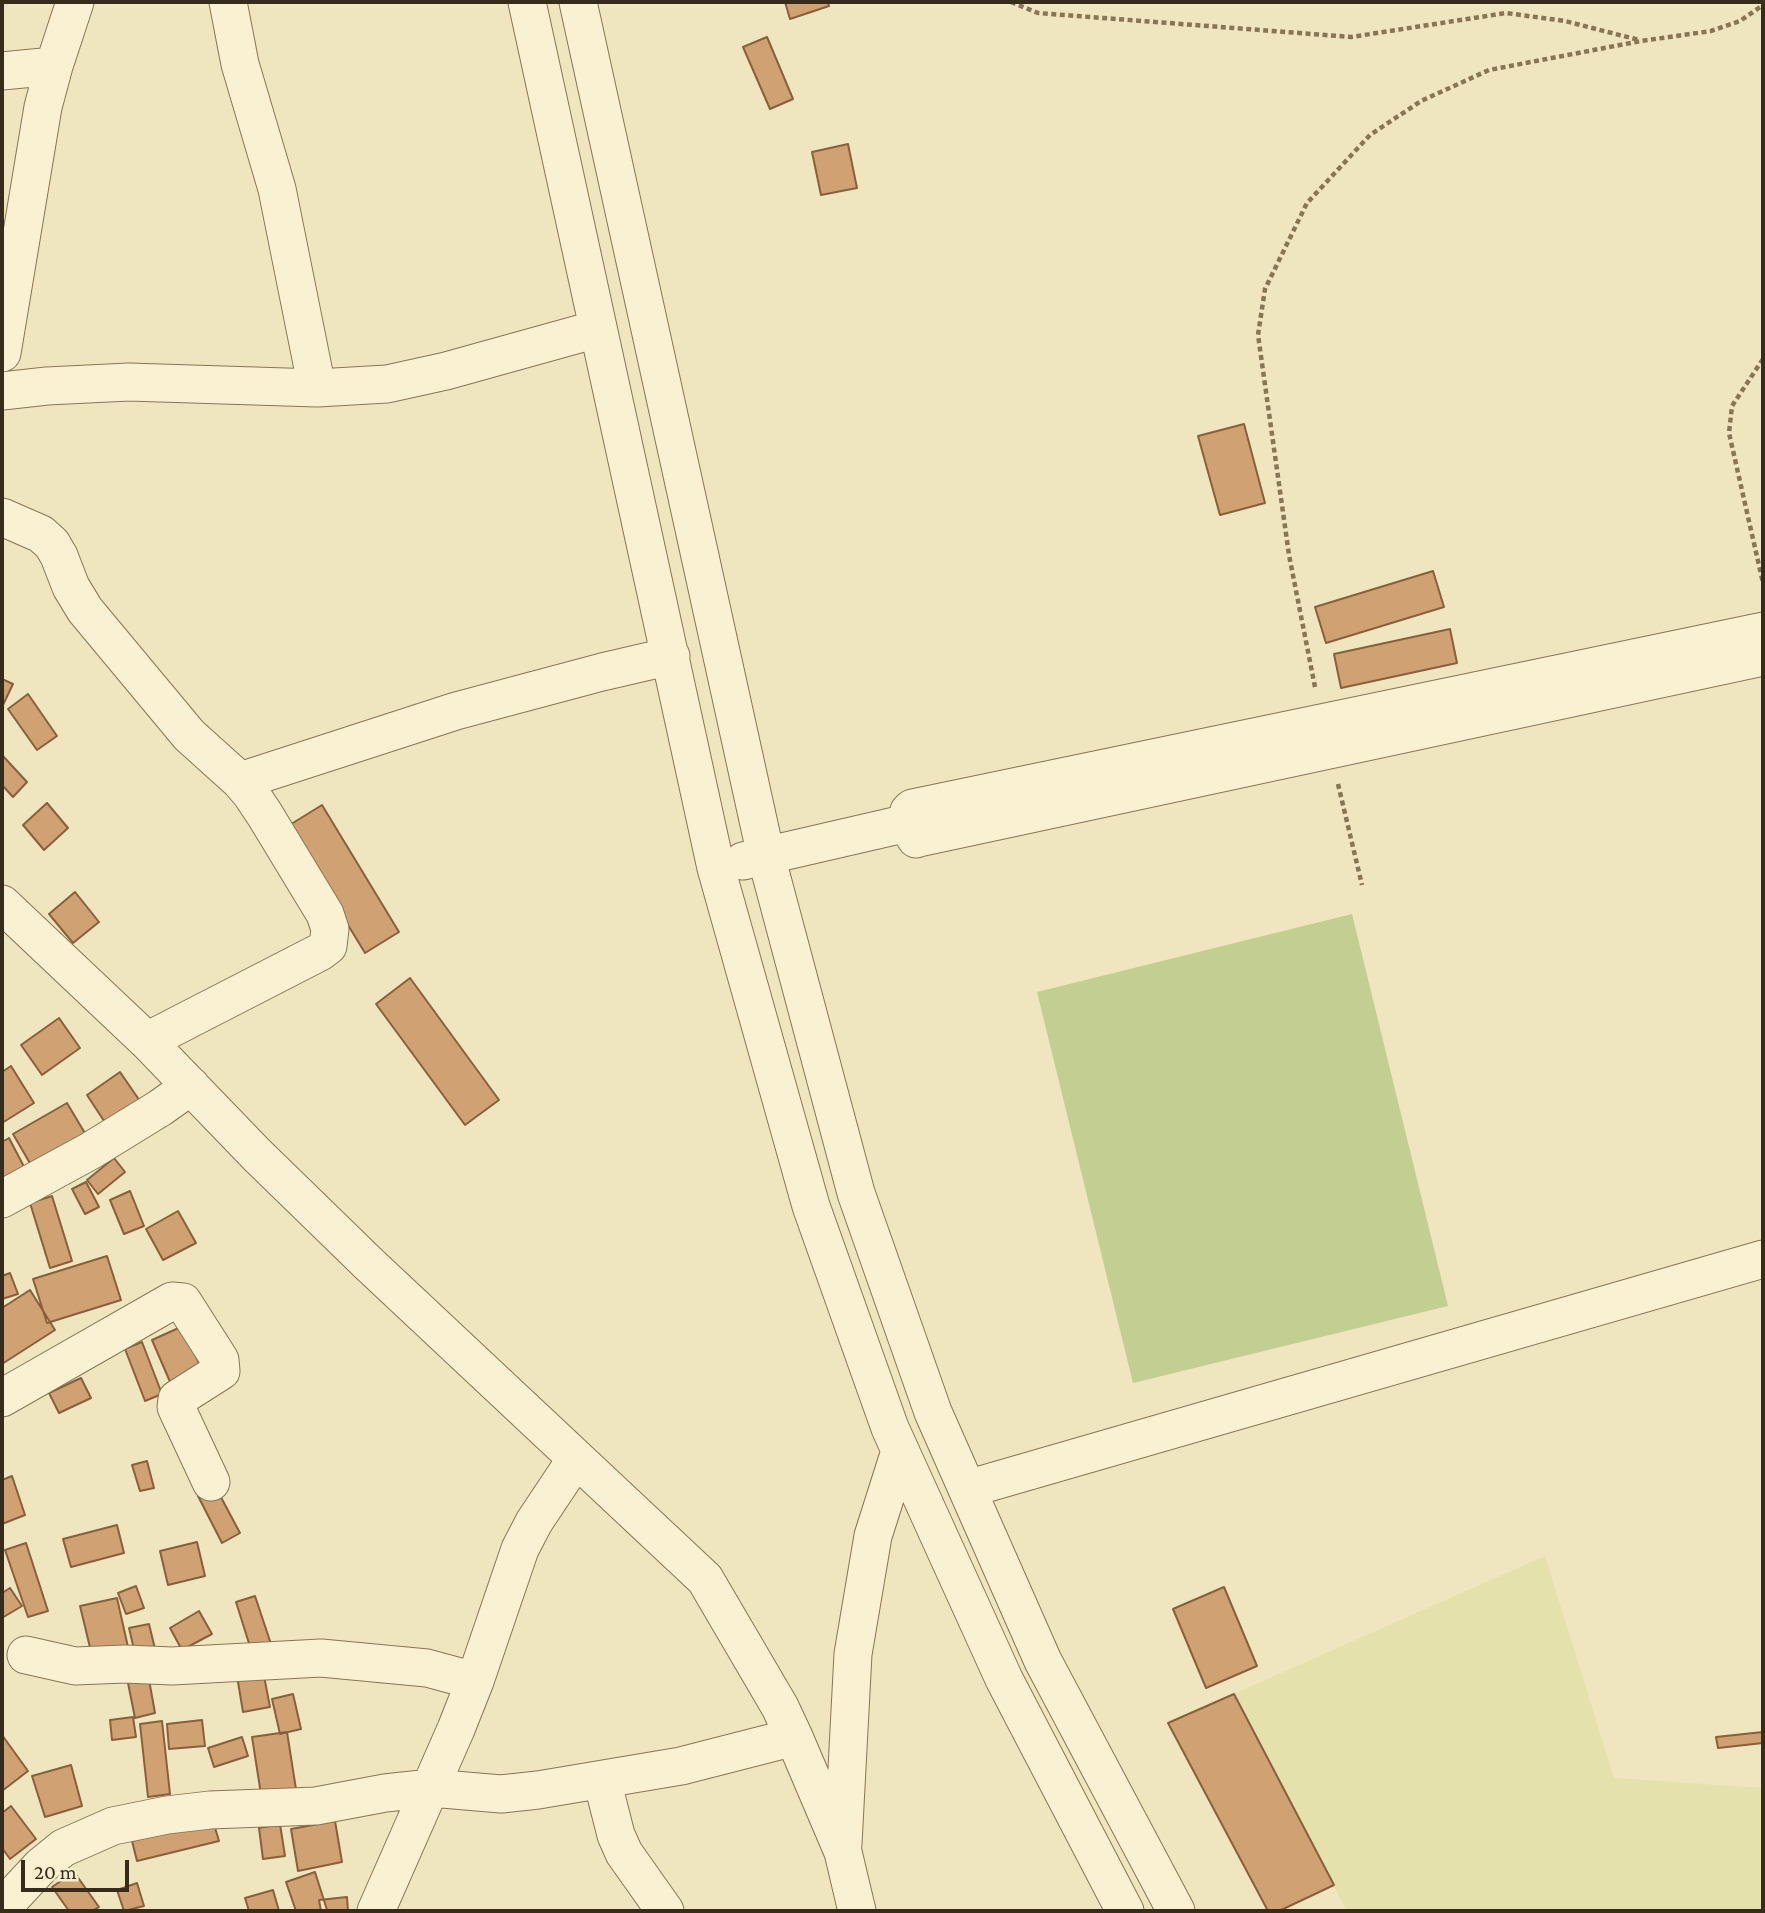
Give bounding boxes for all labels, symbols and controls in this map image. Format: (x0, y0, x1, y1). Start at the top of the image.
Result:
scale bar (24, 1846, 133, 1890)
text: 20 m (34, 1860, 77, 1884)

